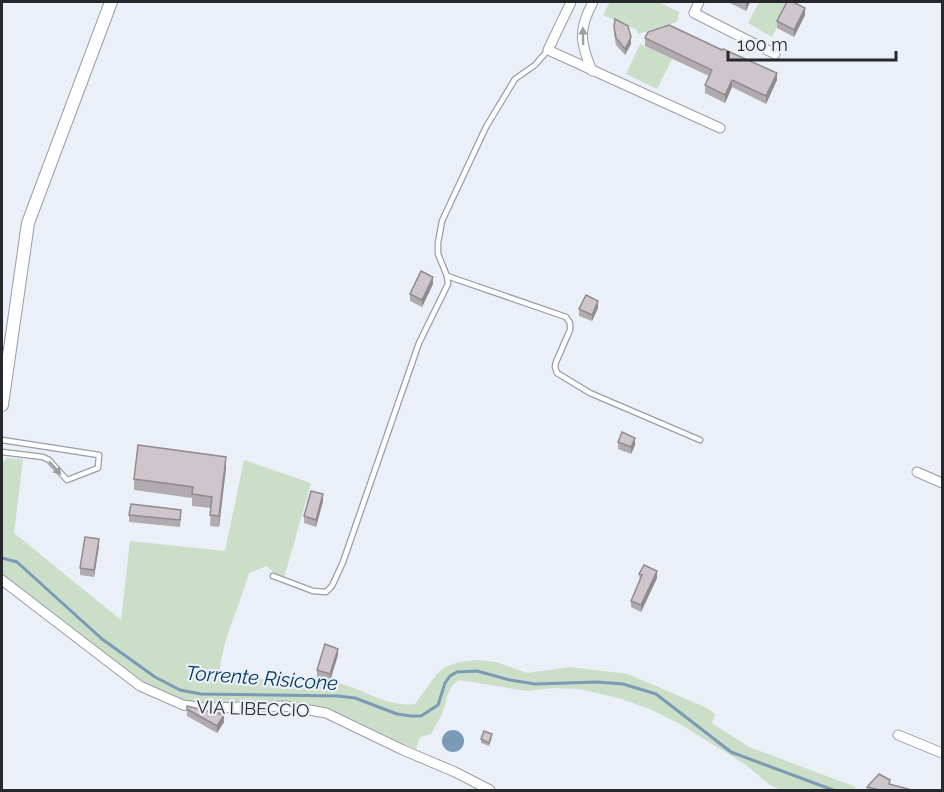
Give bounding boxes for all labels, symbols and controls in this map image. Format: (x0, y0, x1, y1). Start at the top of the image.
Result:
scale bar (728, 24, 896, 62)
one-way arrow (578, 27, 588, 46)
text: 100 m (737, 34, 788, 55)
one-way arrow (48, 460, 61, 475)
water label: Torrente Risicone (185, 661, 339, 695)
street label: VIA LIBECCIO (196, 696, 310, 721)

